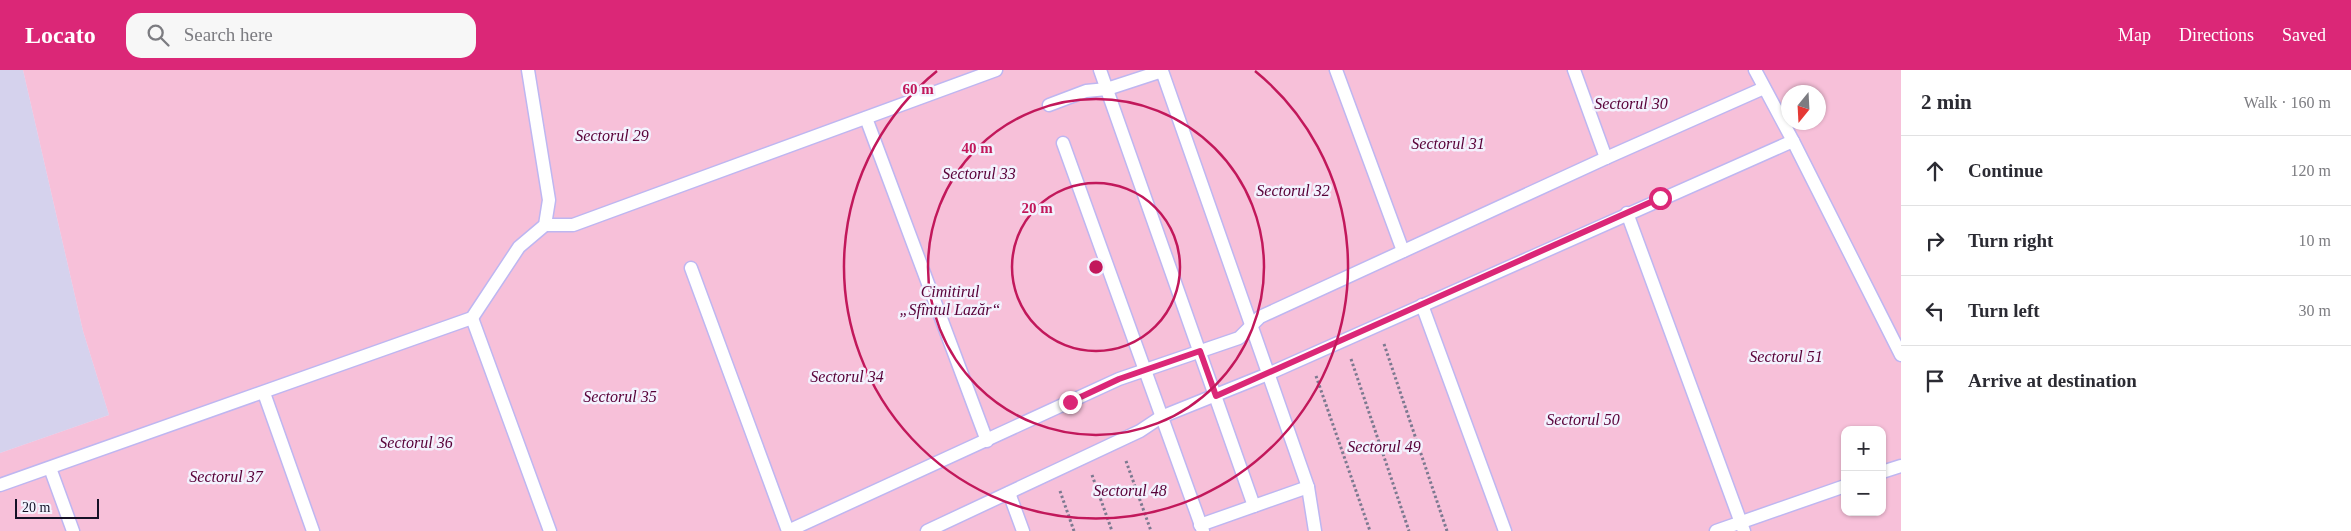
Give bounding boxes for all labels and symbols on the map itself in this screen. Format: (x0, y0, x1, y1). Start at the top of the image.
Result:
text: 60 m (902, 81, 934, 97)
north arrow (1781, 85, 1826, 130)
park label: Sectorul 30 (1594, 95, 1668, 112)
park label: Sectorul 29 (575, 127, 649, 144)
park label: Sectorul 31 (1411, 135, 1485, 152)
text: 40 m (961, 140, 993, 156)
park label: Sectorul 33 (942, 165, 1016, 182)
park label: Sectorul 32 (1256, 182, 1330, 199)
route start (1649, 187, 1672, 210)
text: 20 m (1021, 200, 1053, 216)
centre of rings (1087, 258, 1105, 276)
park label: Cimitirul „Sfîntul Lazăr“ (900, 283, 1001, 319)
park label: Sectorul 51 (1749, 348, 1823, 365)
park label: Sectorul 34 (810, 368, 884, 385)
park label: Sectorul 35 (583, 388, 657, 405)
route end (1059, 391, 1082, 414)
park label: Sectorul 50 (1546, 411, 1620, 428)
park label: Sectorul 36 (379, 434, 453, 451)
park label: Sectorul 49 (1347, 438, 1421, 455)
park label: Sectorul 37 (189, 468, 264, 485)
park label: Sectorul 48 (1093, 482, 1167, 499)
scale bar (15, 496, 99, 519)

